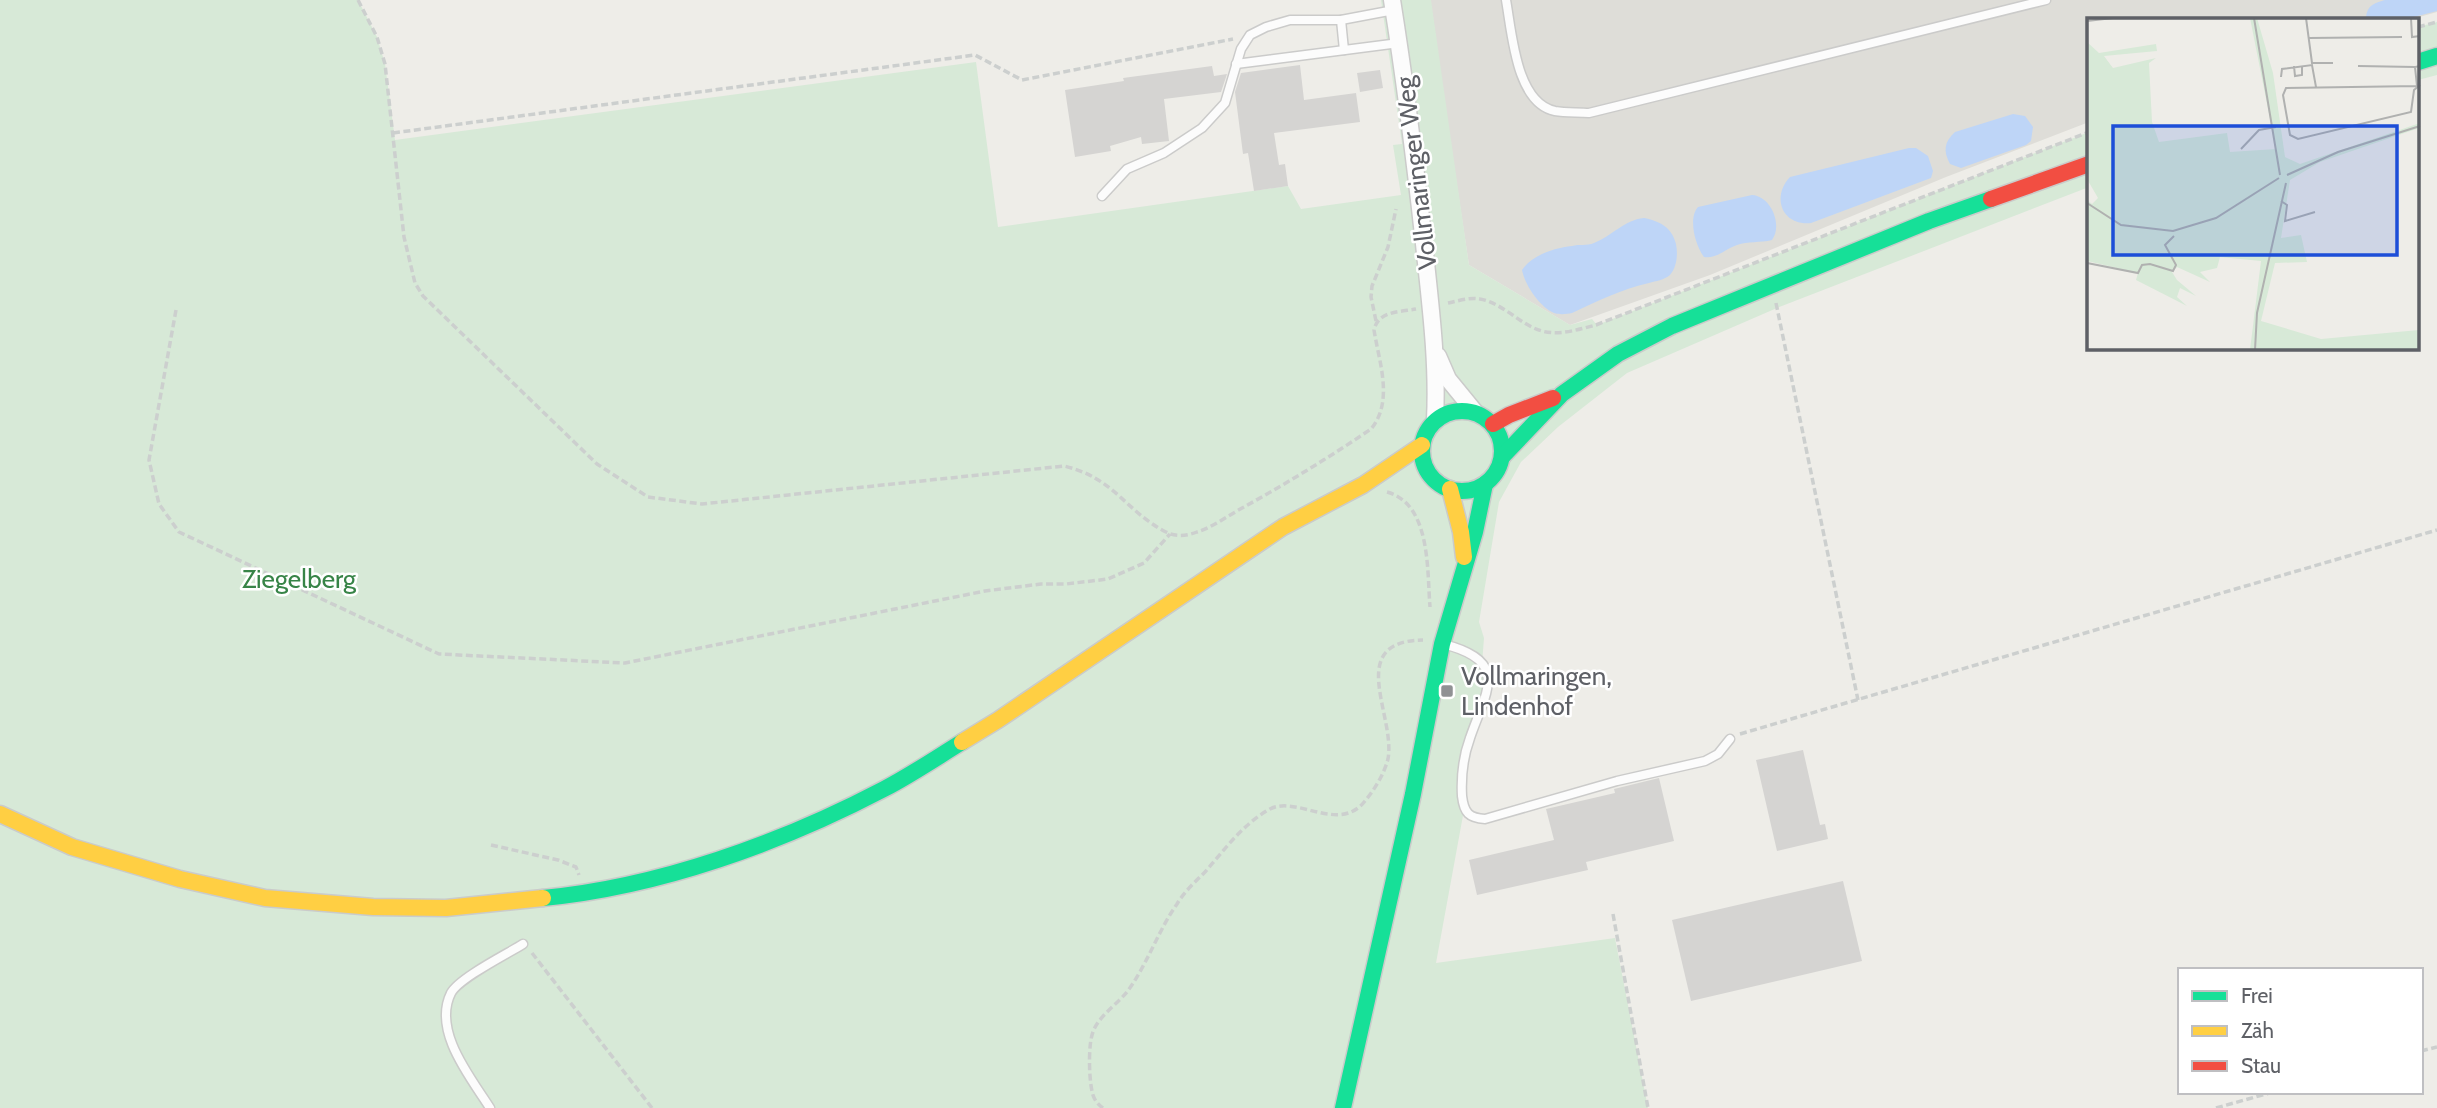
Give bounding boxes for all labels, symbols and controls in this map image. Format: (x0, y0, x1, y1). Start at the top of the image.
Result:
inset map (2087, 18, 2420, 350)
street label: Vollmaringer Weg (1388, 73, 1444, 272)
park label: Ziegelberg (242, 563, 357, 595)
place label: Vollmaringen, Lindenhof (1461, 660, 1612, 722)
marker: Vollmaringen, Lindenhof (1439, 683, 1455, 699)
legend (2178, 968, 2423, 1094)
text: Frei (2241, 983, 2273, 1008)
text: Zäh (2241, 1018, 2274, 1043)
text: Stau (2241, 1053, 2281, 1078)

